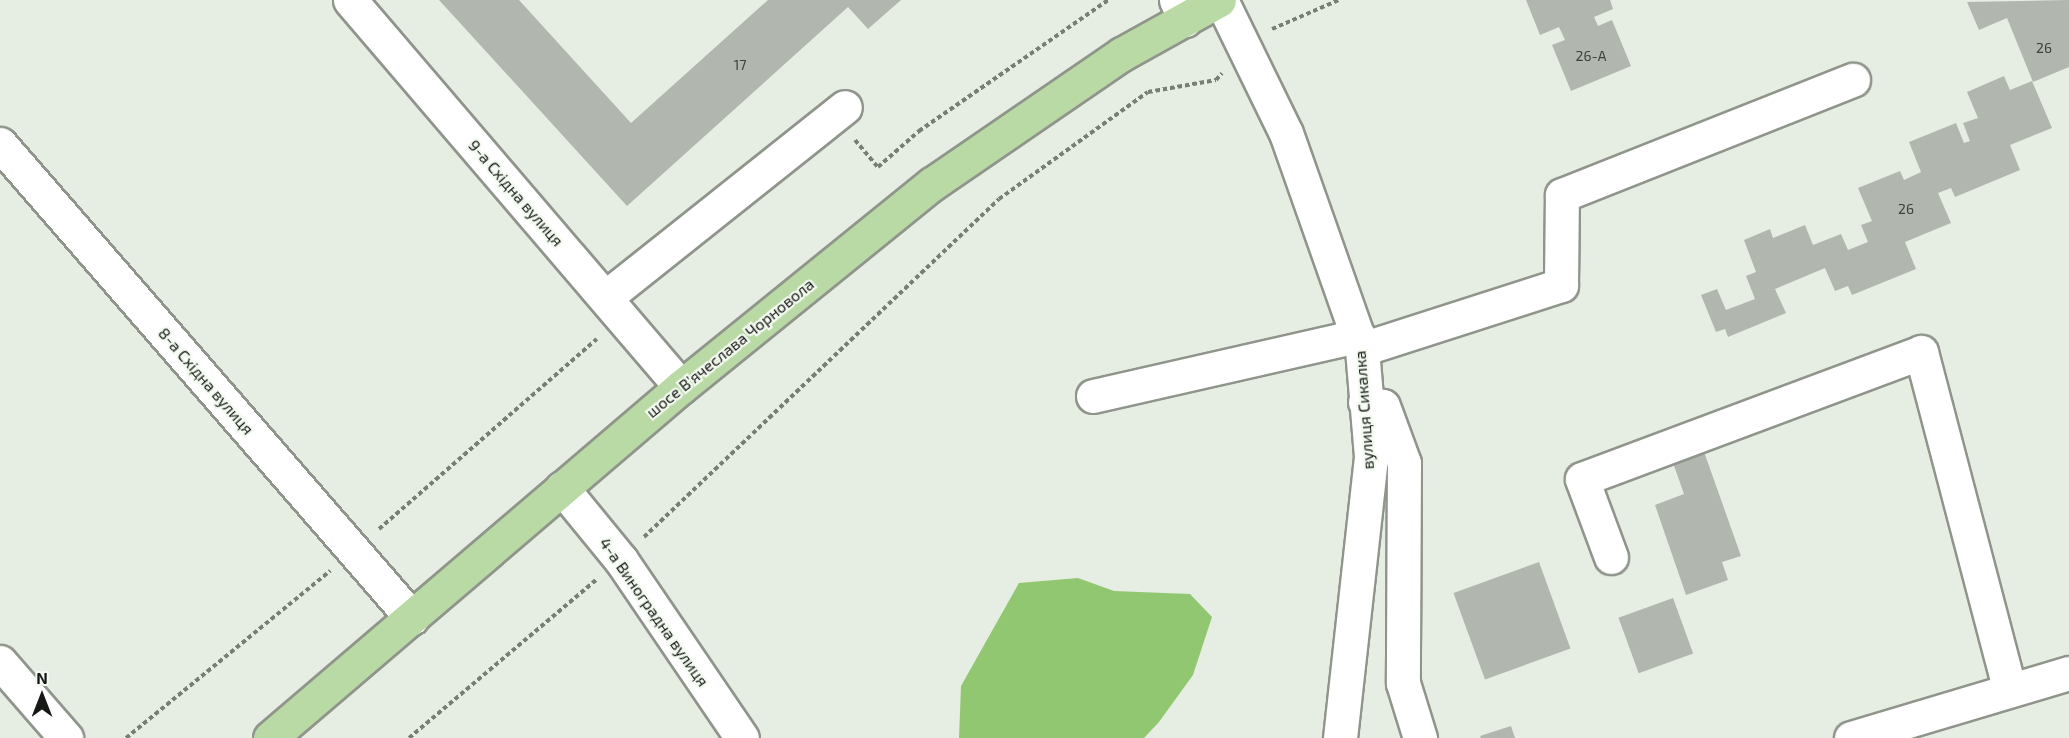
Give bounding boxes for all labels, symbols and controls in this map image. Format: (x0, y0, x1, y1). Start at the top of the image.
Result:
house number: 26 (2036, 40, 2052, 56)
house number: 26-А (1576, 48, 1606, 64)
house number: 17 (734, 57, 746, 73)
street label: 9-а Східна вулиця (465, 136, 567, 250)
house number: 26 (1898, 201, 1914, 217)
street label: шосе В'ячеслава Чорновола (642, 274, 818, 422)
street label: 8-а Східна вулиця (154, 324, 258, 438)
street label: вулиця Сикалка (1350, 350, 1378, 470)
street label: 4-а Виноградна вулиця (595, 534, 713, 690)
north arrow (12, 666, 72, 726)
text: N (36, 668, 48, 687)

